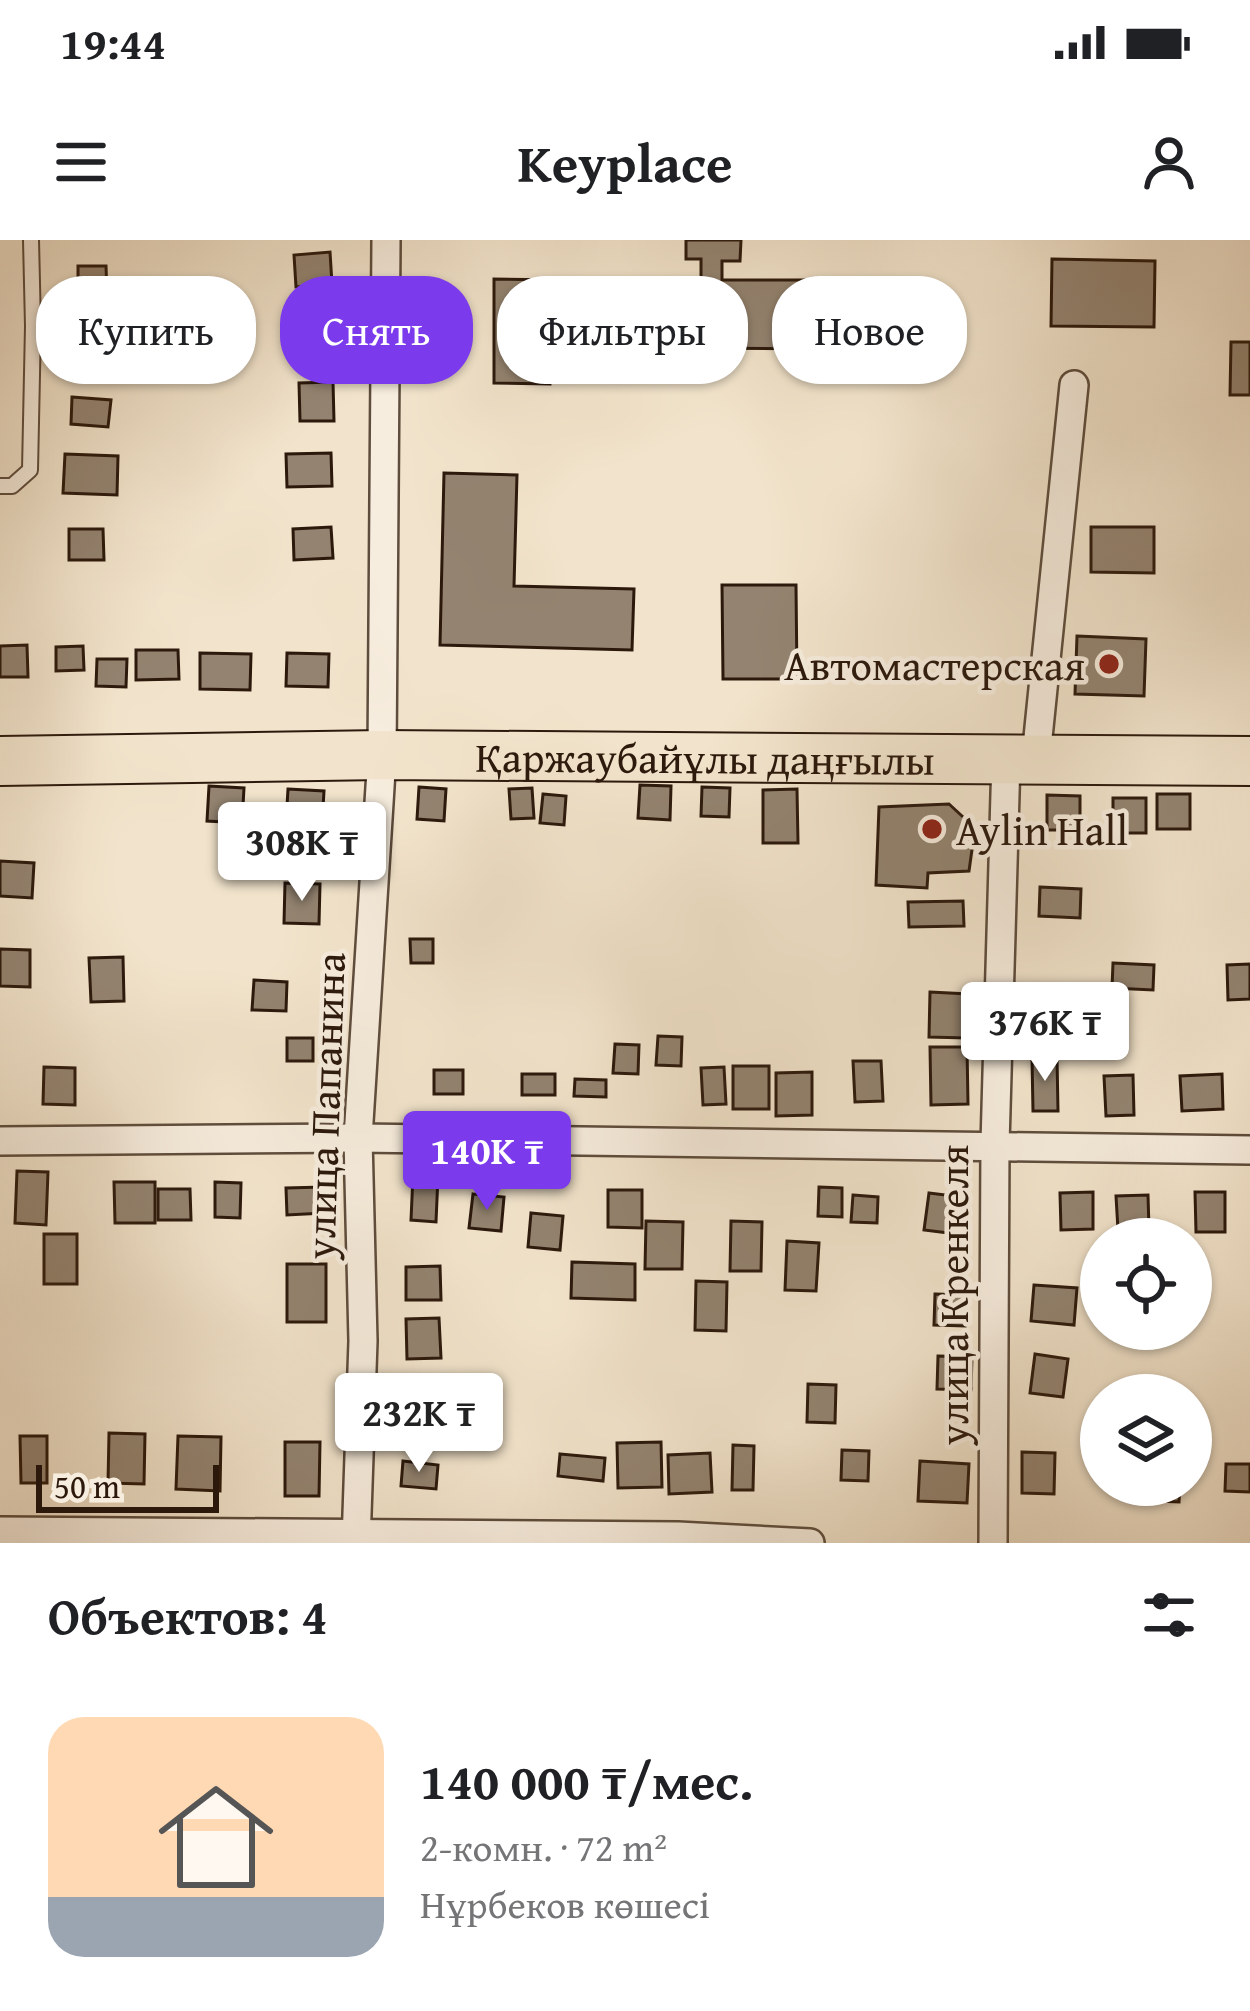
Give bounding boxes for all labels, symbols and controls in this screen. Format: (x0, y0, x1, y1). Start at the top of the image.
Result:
text: 19:44 (60, 10, 166, 75)
text: Keyplace (518, 123, 732, 202)
icon: menu (48, 129, 114, 195)
icon: person (1136, 129, 1202, 195)
chip: Купить (36, 276, 256, 384)
chip: Снять (280, 276, 473, 384)
chip: Фильтры (497, 276, 748, 384)
chip: Новое (772, 276, 967, 384)
place label: Автомастерская (784, 634, 1085, 695)
marker: Автомастерская (1096, 651, 1122, 677)
street label: Қаржаубайұлы даңғылы (475, 725, 935, 789)
place label: Aylin Hall (956, 799, 1128, 860)
pin: 308K ₸ (204, 802, 400, 904)
text: 308K ₸ (245, 812, 359, 869)
marker: Aylin Hall (919, 816, 945, 842)
street label: улица Папанина (288, 951, 360, 1262)
pin: 376K ₸ (947, 982, 1143, 1084)
text: 376K ₸ (988, 992, 1102, 1049)
pin: 140K ₸ (389, 1111, 585, 1213)
text: 140K ₸ (430, 1121, 544, 1178)
street label: улица Кренкеля (922, 1144, 983, 1447)
map controls (1080, 1218, 1212, 1506)
button: locate (1080, 1218, 1212, 1350)
pin: 232K ₸ (321, 1373, 517, 1475)
button: layers (1080, 1374, 1212, 1506)
text: 232K ₸ (362, 1383, 476, 1440)
scale bar (36, 1459, 219, 1512)
text: 50 m (54, 1462, 120, 1510)
text: Объектов: 4 (48, 1578, 328, 1653)
icon: filters (1136, 1582, 1202, 1648)
text: 140 000 ₸/мес. (420, 1743, 753, 1818)
icon: home (144, 1765, 288, 1909)
text: 2-комн. · 72 m² (420, 1818, 667, 1875)
text: Нұрбеков көшесі (420, 1875, 710, 1932)

